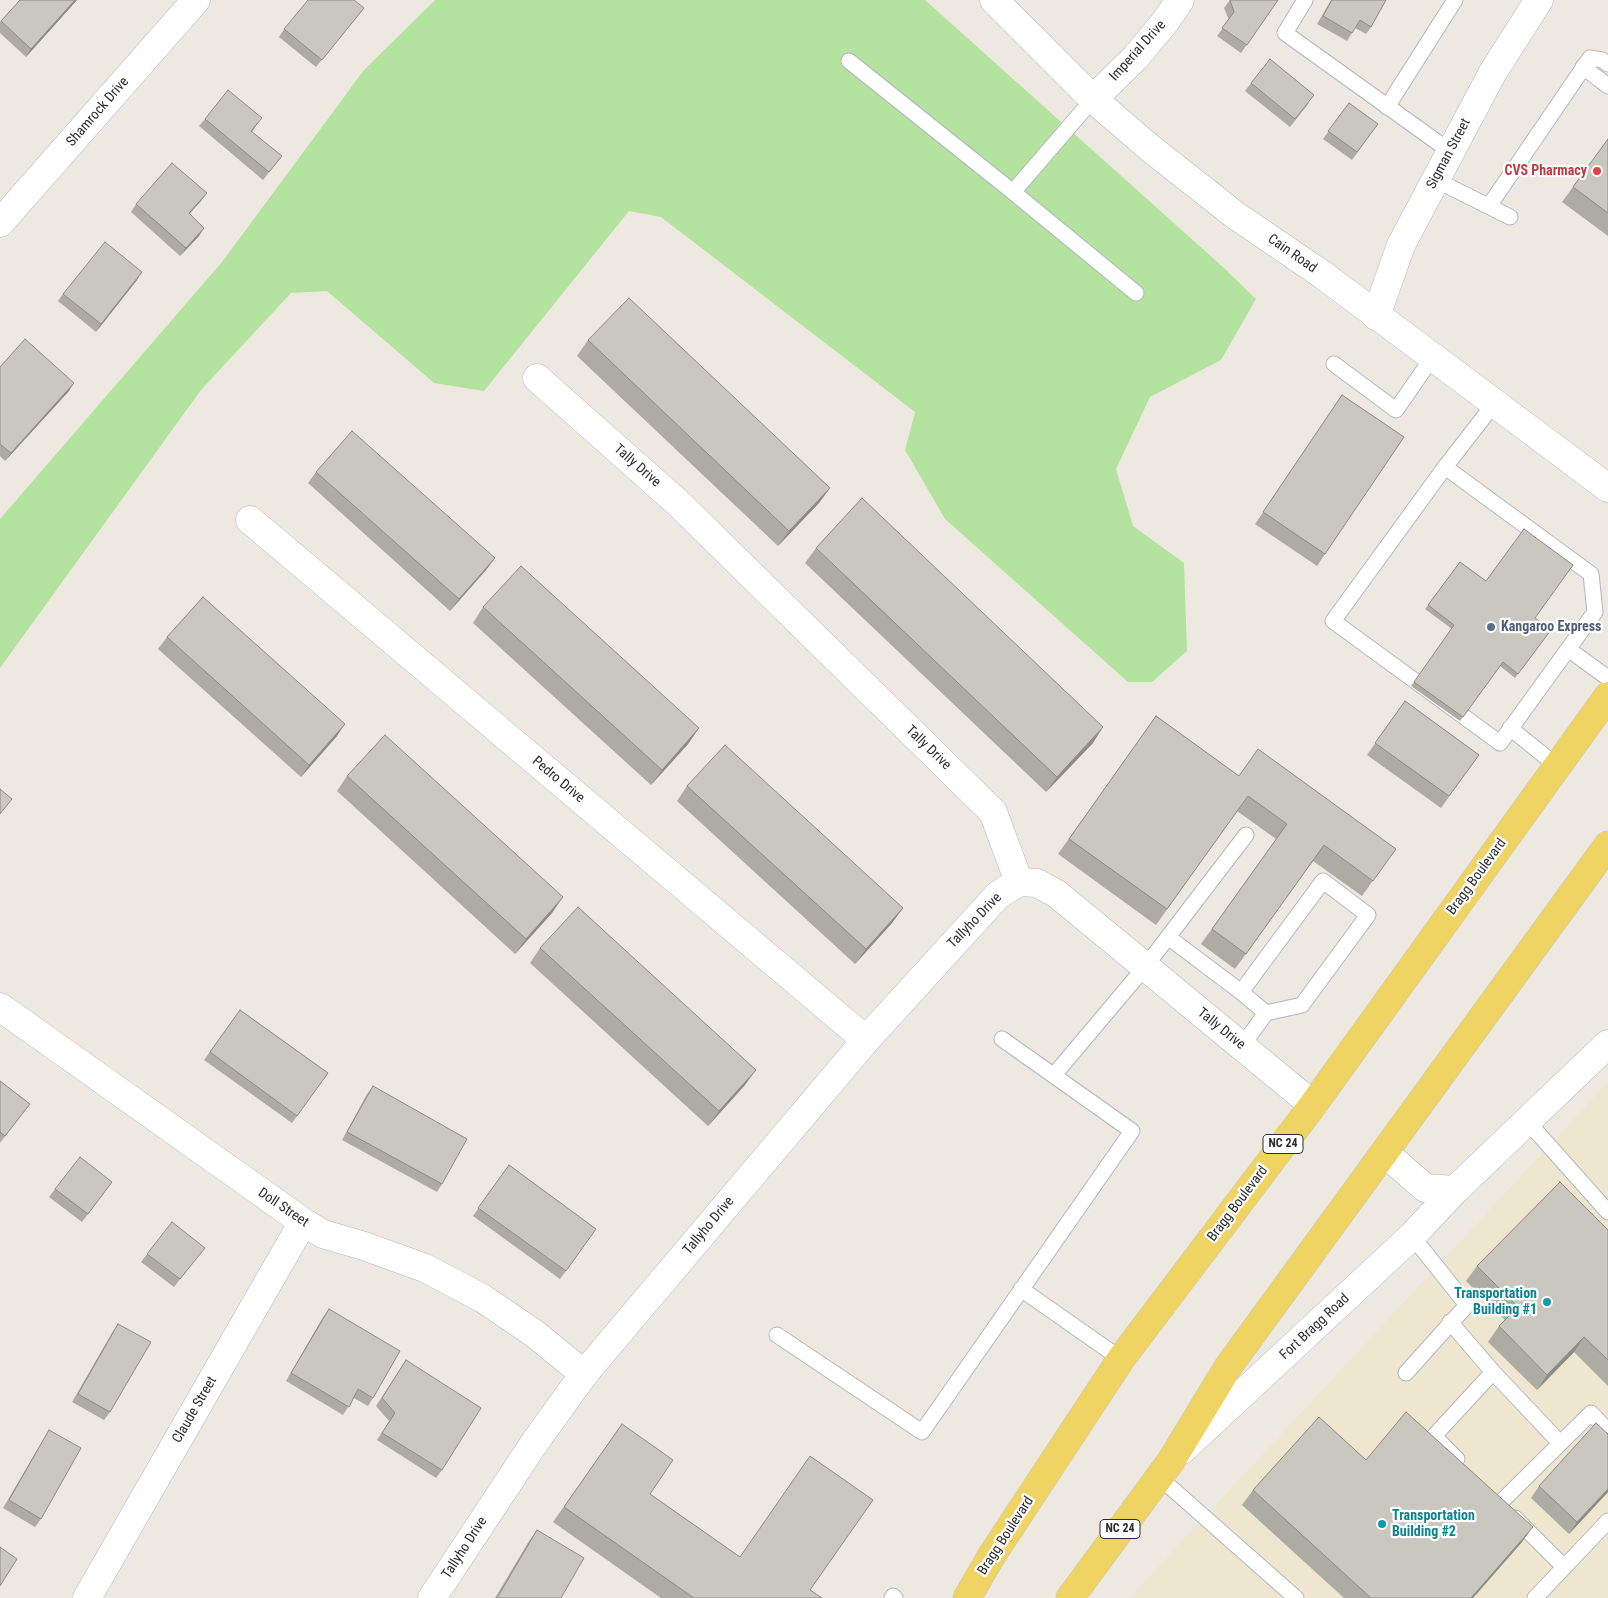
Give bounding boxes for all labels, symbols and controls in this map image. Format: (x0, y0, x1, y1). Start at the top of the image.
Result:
street label: Imperial Drive (1106, 17, 1170, 85)
street label: Shamrock Drive (63, 74, 133, 150)
street label: Sigman Street (1423, 116, 1475, 192)
place label: CVS Pharmacy (1504, 163, 1587, 179)
marker: CVS Pharmacy (1591, 165, 1603, 177)
street label: Cain Road (1264, 231, 1320, 277)
street label: Tally Drive (610, 441, 664, 491)
place label: Kangaroo Express (1501, 619, 1601, 635)
marker: Kangaroo Express (1485, 621, 1497, 633)
street label: Tally Drive (902, 722, 954, 774)
street label: Pedro Drive (528, 753, 588, 807)
street label: Bragg Boulevard (1444, 836, 1510, 918)
street label: Tallyho Drive (945, 890, 1005, 952)
street label: Tally Drive (1194, 1005, 1248, 1053)
road number: NC 24 (1263, 1134, 1303, 1154)
street label: Bragg Boulevard (1204, 1163, 1272, 1245)
street label: Doll Street (254, 1185, 312, 1231)
street label: Tallyho Drive (680, 1194, 738, 1258)
place label: Transportation Building #1 (1454, 1286, 1537, 1318)
street label: Fort Bragg Road (1277, 1290, 1353, 1364)
marker: Transportation Building #1 (1541, 1296, 1553, 1308)
street label: Claude Street (169, 1374, 221, 1446)
street label: Bragg Boulevard (974, 1494, 1038, 1578)
place label: Transportation Building #2 (1392, 1508, 1475, 1540)
street label: Tallyho Drive (439, 1514, 491, 1582)
marker: Transportation Building #2 (1376, 1518, 1388, 1530)
road number: NC 24 (1100, 1520, 1140, 1538)

